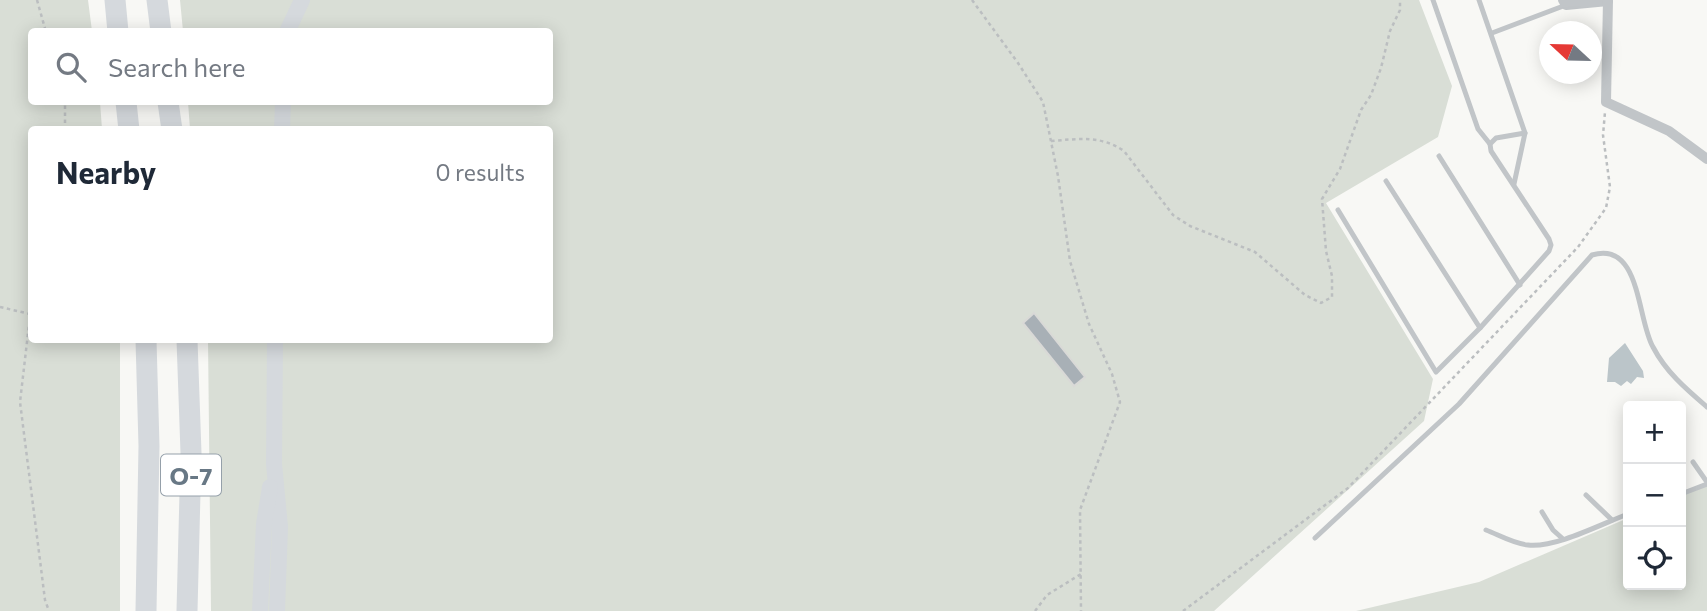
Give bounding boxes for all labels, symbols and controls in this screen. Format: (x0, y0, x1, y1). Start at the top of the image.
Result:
north arrow (1539, 21, 1602, 84)
search box (28, 28, 553, 105)
icon: search (52, 48, 90, 86)
text: Search here (108, 51, 246, 82)
text: Nearby (56, 153, 156, 190)
text: 0 results (436, 158, 525, 186)
map controls (1623, 401, 1686, 590)
button: + (1623, 401, 1686, 464)
road number: O-7 (161, 454, 221, 496)
button: − (1623, 464, 1686, 527)
button: locate (1623, 527, 1686, 590)

